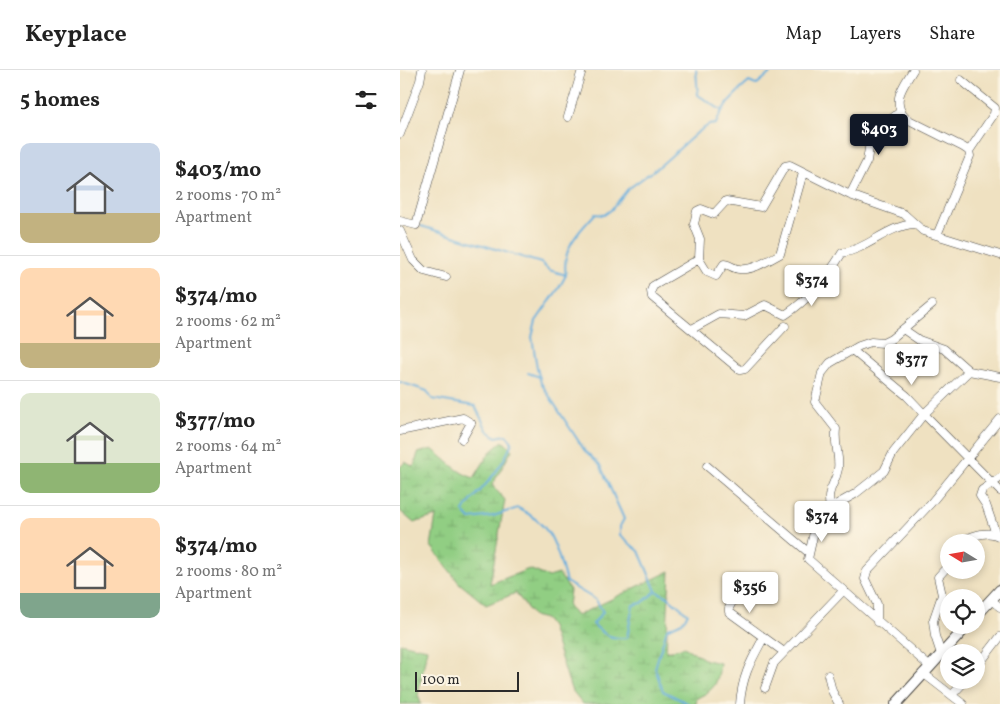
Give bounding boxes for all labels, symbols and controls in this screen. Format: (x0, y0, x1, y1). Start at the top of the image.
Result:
text: Keyplace (25, 18, 127, 52)
text: Map (785, 22, 821, 47)
text: Layers (849, 22, 901, 47)
text: Share (929, 22, 975, 47)
text: 5 homes (20, 86, 100, 115)
icon: filters (352, 86, 380, 114)
pin: $403 (849, 114, 909, 156)
text: $403 (861, 119, 897, 141)
text: $403/mo (175, 156, 261, 185)
icon: home (60, 163, 120, 223)
text: 2 rooms · 70 m² (175, 185, 281, 207)
text: Apartment (175, 207, 252, 229)
pin: $374 (782, 264, 842, 307)
text: $374 (795, 270, 829, 292)
text: $374/mo (175, 282, 257, 311)
icon: home (60, 288, 120, 348)
text: 2 rooms · 62 m² (175, 311, 281, 333)
text: Apartment (175, 333, 252, 355)
pin: $377 (882, 344, 942, 386)
text: $377 (896, 349, 928, 371)
text: $377/mo (175, 407, 255, 436)
icon: home (60, 413, 120, 473)
text: 2 rooms · 64 m² (175, 436, 282, 458)
text: Apartment (175, 458, 252, 480)
pin: $374 (792, 500, 852, 543)
text: $374 (805, 506, 839, 528)
text: $374/mo (175, 532, 257, 561)
north arrow (940, 534, 985, 579)
map controls (940, 534, 985, 689)
icon: home (60, 538, 120, 598)
text: 2 rooms · 80 m² (175, 561, 282, 583)
pin: $356 (720, 572, 780, 614)
text: $356 (733, 577, 767, 599)
text: Apartment (175, 583, 252, 605)
button: locate (940, 589, 985, 634)
button: layers (940, 644, 985, 689)
scale bar (415, 669, 519, 692)
text: 100 m (422, 671, 460, 690)

